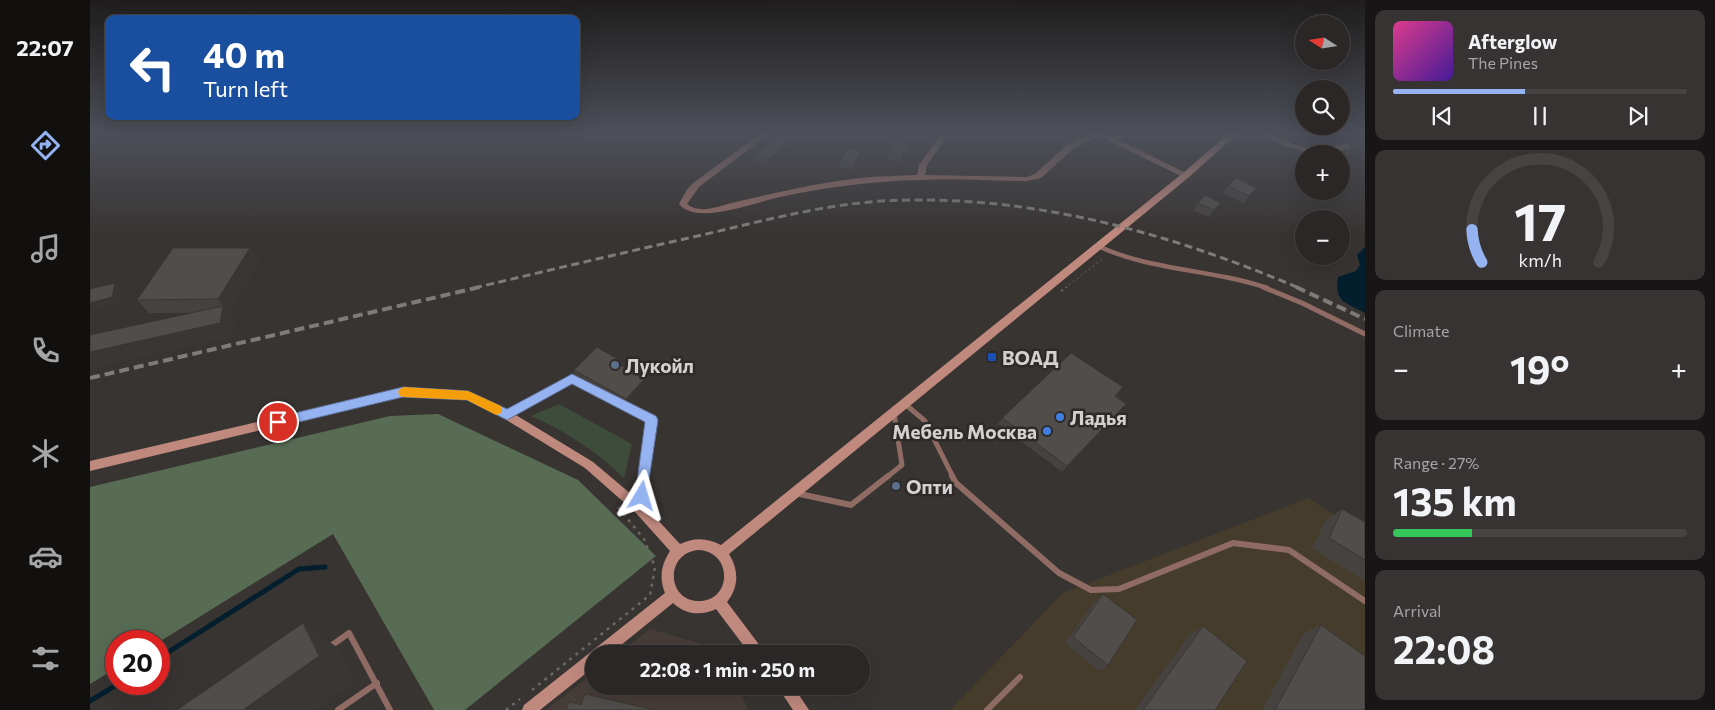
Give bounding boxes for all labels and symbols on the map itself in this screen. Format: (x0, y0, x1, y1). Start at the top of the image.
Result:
north arrow (1295, 15, 1350, 70)
place label: ВОАД (1002, 346, 1058, 369)
marker: ВОАД (986, 351, 998, 363)
place label: Лукойл (625, 354, 694, 377)
marker: Лукойл (609, 359, 621, 371)
pin (257, 401, 299, 443)
place label: Ладья (1070, 406, 1127, 429)
marker: Ладья (1054, 411, 1066, 423)
place label: Мебель Москва (892, 420, 1037, 443)
marker: Мебель Москва (1041, 425, 1053, 437)
position arrow (615, 469, 667, 521)
place label: Опти (906, 475, 953, 498)
marker: Опти (890, 480, 902, 492)
speed limit sign: 20 (105, 630, 170, 695)

